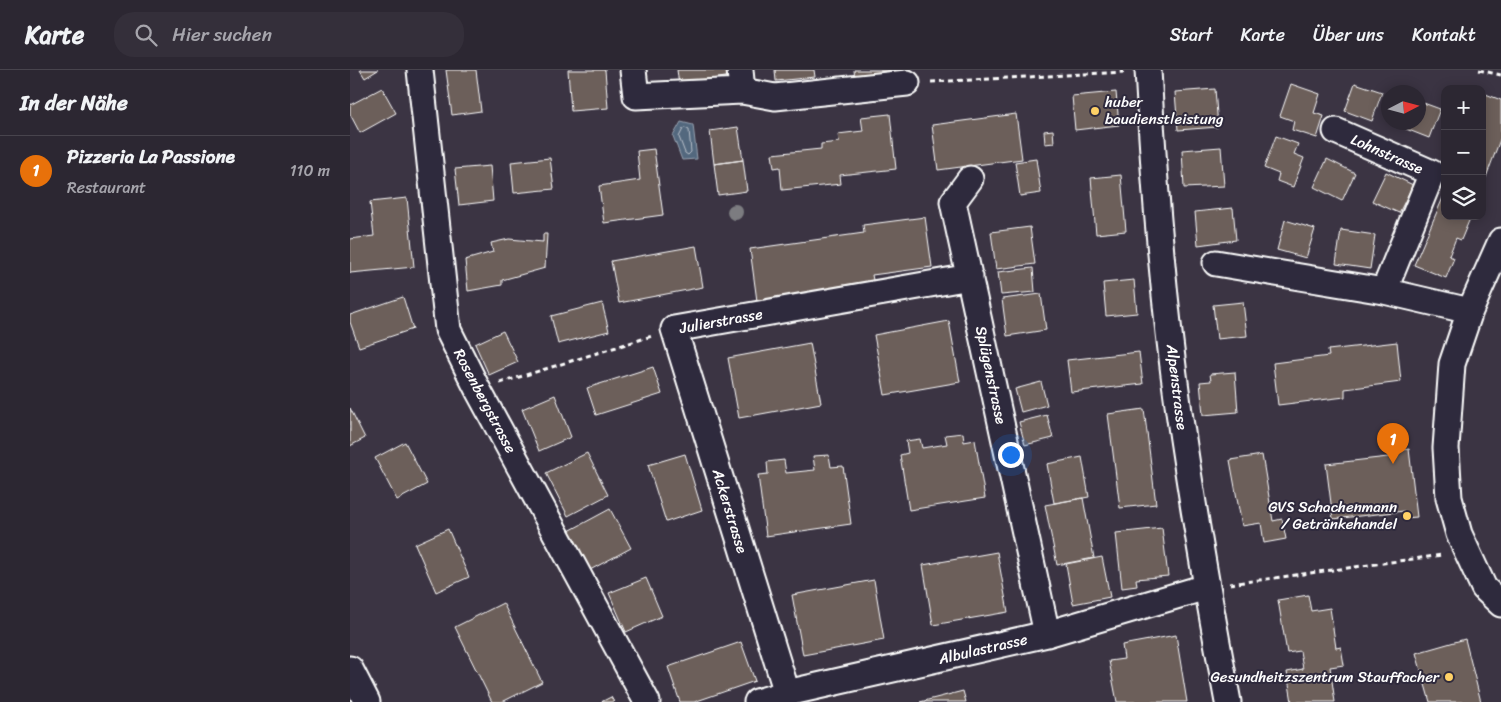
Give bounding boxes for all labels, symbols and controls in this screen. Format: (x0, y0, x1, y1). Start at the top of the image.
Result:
search box (114, 12, 464, 57)
text: Karte (25, 14, 84, 56)
text: Hier suchen (172, 18, 272, 51)
text: Start (1170, 19, 1213, 51)
text: Karte (1241, 19, 1285, 51)
text: Über uns (1313, 19, 1384, 51)
text: Kontakt (1412, 19, 1476, 51)
icon: search (132, 21, 160, 49)
text: In der Nähe (20, 84, 128, 122)
north arrow (1381, 85, 1426, 130)
map controls (1441, 85, 1486, 220)
button: + (1441, 85, 1486, 130)
place label: huber baudienstleistung (1104, 89, 1224, 132)
marker: huber baudienstleistung (1089, 105, 1101, 117)
street label: Lohnstrasse (1346, 126, 1428, 182)
button: − (1441, 130, 1486, 175)
text: Pizzeria La Passione (67, 140, 235, 173)
text: 1 (33, 156, 39, 185)
text: 110 m (290, 156, 330, 185)
text: Restaurant (67, 173, 146, 202)
button: layers (1441, 175, 1486, 220)
street label: Julierstrasse (676, 301, 765, 341)
street label: Splügenstrasse (968, 323, 1014, 427)
street label: Alpenstrasse (1159, 342, 1195, 431)
street label: Rosenbergstrasse (446, 344, 524, 458)
pin: 1 (1377, 423, 1409, 464)
your location (998, 442, 1024, 468)
street label: Ackerstrasse (705, 464, 755, 557)
place label: GVS Schachenmann / Getränkehandel (1268, 494, 1398, 537)
marker: GVS Schachenmann / Getränkehandel (1401, 510, 1413, 522)
street label: Albulastrasse (935, 626, 1030, 672)
place label: Gesundheitzszentrum Stauffacher (1210, 664, 1440, 690)
marker: Gesundheitzszentrum Stauffacher (1443, 671, 1455, 683)

